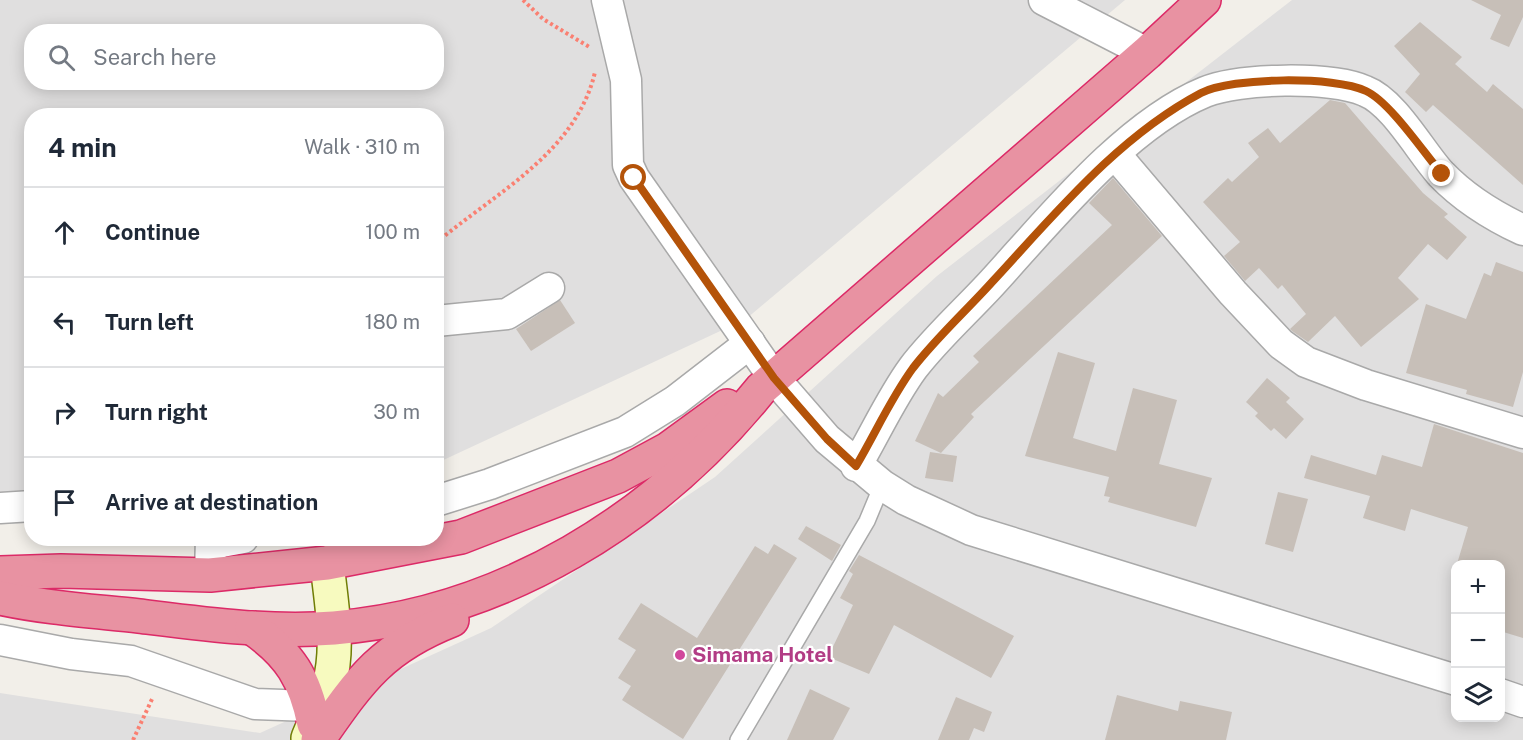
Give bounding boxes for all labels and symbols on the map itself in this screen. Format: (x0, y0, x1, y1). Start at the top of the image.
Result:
route end (1428, 160, 1454, 186)
route start (620, 164, 646, 190)
place label: Simama Hotel (692, 642, 833, 667)
marker: Simama Hotel (673, 648, 687, 662)

